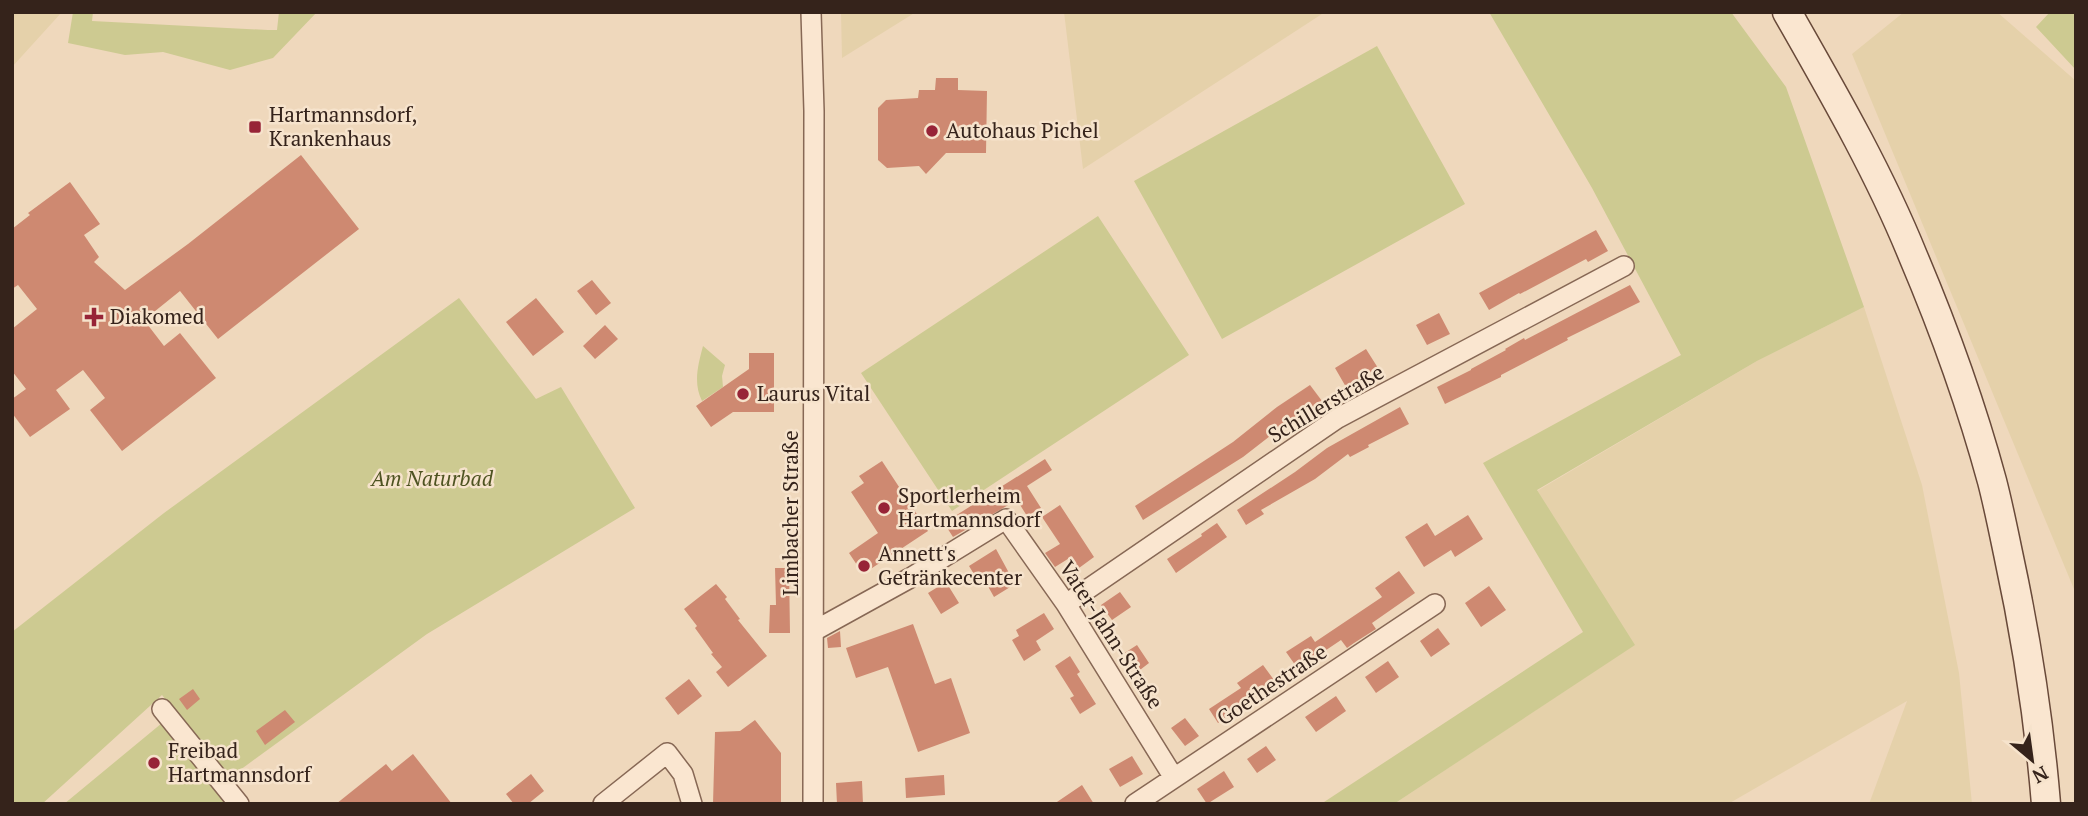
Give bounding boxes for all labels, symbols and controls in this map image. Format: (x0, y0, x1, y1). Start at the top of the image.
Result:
place label: Hartmannsdorf, Krankenhaus (269, 100, 417, 152)
place label: Autohaus Pichel (946, 116, 1099, 144)
marker: Hartmannsdorf, Krankenhaus (247, 119, 263, 135)
marker: Autohaus Pichel (924, 123, 940, 139)
place label: Diakomed (110, 302, 205, 330)
marker: Diakomed (84, 307, 104, 327)
street label: Schillerstraße (1262, 358, 1389, 449)
place label: Laurus Vital (757, 379, 870, 407)
marker: Laurus Vital (735, 386, 751, 402)
street label: Limbacher Straße (776, 430, 804, 596)
park label: Am Naturbad (369, 464, 494, 492)
place label: Sportlerheim Hartmannsdorf (898, 481, 1043, 533)
marker: Sportlerheim Hartmannsdorf (876, 500, 892, 516)
place label: Annett's Getränkecenter (878, 539, 1022, 591)
street label: Vater-Jahn-Straße (1054, 555, 1170, 714)
marker: Annett's Getränkecenter (856, 558, 872, 574)
street label: Goethestraße (1211, 637, 1332, 731)
north arrow (1997, 725, 2067, 795)
place label: Freibad Hartmannsdorf (168, 736, 313, 788)
marker: Freibad Hartmannsdorf (146, 755, 162, 771)
text: N (2028, 761, 2053, 790)

